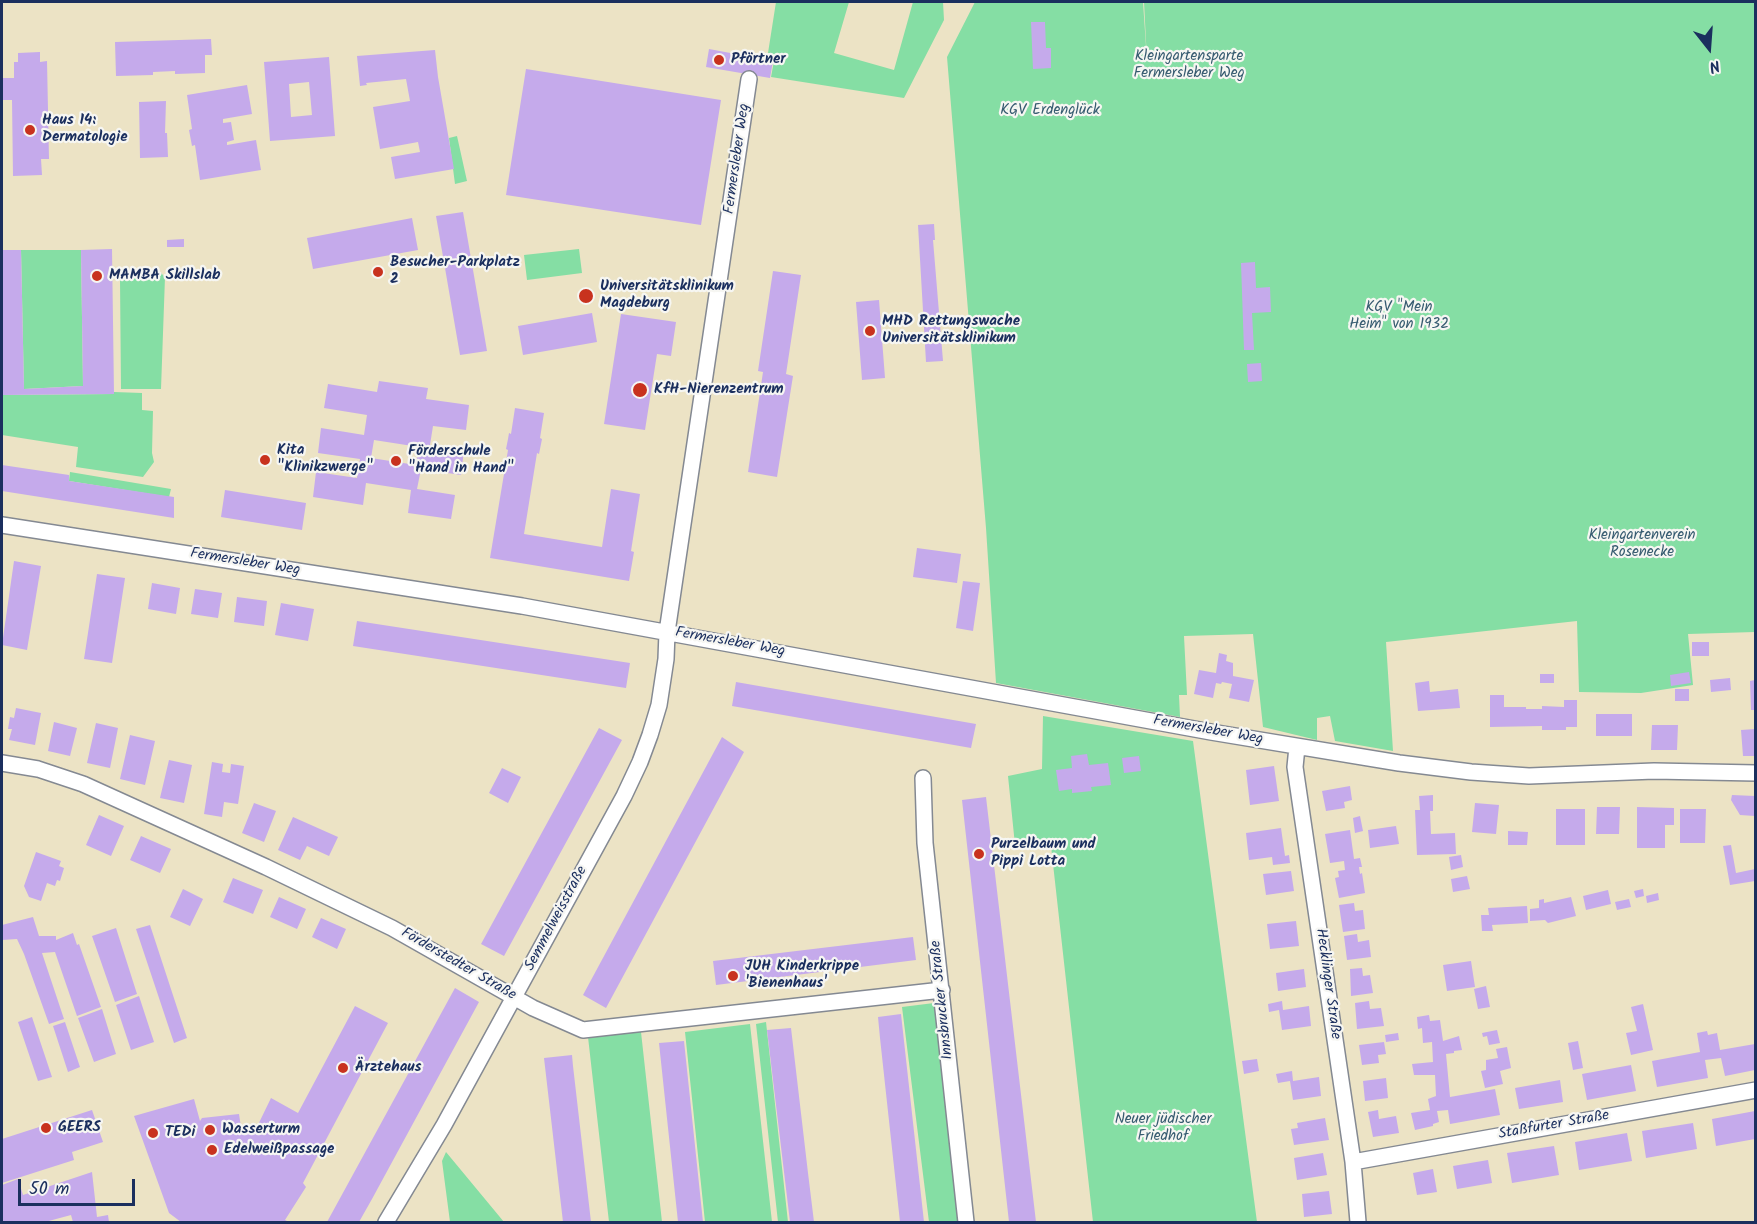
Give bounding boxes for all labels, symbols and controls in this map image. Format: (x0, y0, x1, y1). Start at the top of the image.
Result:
north arrow (1679, 18, 1739, 78)
park label: Kleingartensparte Fermersleber Weg (1133, 48, 1245, 83)
place label: Pförtner (731, 51, 786, 69)
text: N (1706, 52, 1723, 79)
marker: Pförtner (712, 53, 726, 67)
park label: KGV Erdenglück (1000, 102, 1100, 120)
street label: Fermersleber Weg (721, 103, 755, 215)
place label: Haus 14: Dermatologie (42, 112, 128, 147)
marker: Haus 14: Dermatologie (23, 123, 37, 137)
place label: Besucher-Parkplatz 2 (390, 254, 520, 289)
marker: Besucher-Parkplatz 2 (371, 265, 385, 279)
place label: MAMBA Skillslab (109, 267, 220, 285)
marker: MAMBA Skillslab (90, 269, 104, 283)
place label: Universitätsklinikum Magdeburg (600, 278, 734, 313)
marker: Universitätsklinikum Magdeburg (577, 287, 595, 305)
park label: KGV "Mein Heim" von 1932 (1349, 299, 1449, 334)
place label: MHD Rettungswache Universitätsklinikum (882, 313, 1020, 348)
marker: MHD Rettungswache Universitätsklinikum (863, 324, 877, 338)
marker: KfH-Nierenzentrum (631, 381, 649, 399)
place label: KfH-Nierenzentrum (654, 381, 784, 399)
place label: Kita "Klinikzwerge" (277, 442, 373, 477)
place label: Förderschule "Hand in Hand" (408, 443, 514, 478)
marker: Kita "Klinikzwerge" (258, 453, 272, 467)
marker: Förderschule "Hand in Hand" (389, 454, 403, 468)
park label: Kleingartenverein Rosenecke (1589, 527, 1695, 562)
street label: Fermersleber Weg (189, 545, 301, 581)
street label: Fermersleber Weg (674, 624, 786, 662)
street label: Fermersleber Weg (1152, 712, 1264, 750)
place label: Purzelbaum und Pippi Lotta (991, 836, 1096, 871)
marker: Purzelbaum und Pippi Lotta (972, 847, 986, 861)
street label: Semmelweisstraße (522, 864, 592, 974)
street label: Förderstedter Straße (397, 925, 519, 1005)
street label: Hecklinger Straße (1310, 927, 1344, 1041)
street label: Innsbrucker Straße (928, 939, 958, 1061)
place label: JUH Kinderkrippe 'Bienenhaus' (745, 958, 859, 993)
marker: JUH Kinderkrippe 'Bienenhaus' (726, 969, 740, 983)
place label: Ärztehaus (355, 1059, 422, 1077)
marker: Ärztehaus (336, 1061, 350, 1075)
street label: Staßfurter Straße (1497, 1107, 1611, 1145)
park label: Neuer jüdischer Friedhof (1115, 1111, 1211, 1146)
place label: GEERS (58, 1119, 101, 1137)
marker: GEERS (39, 1121, 53, 1135)
place label: Wasserturm (222, 1121, 300, 1139)
marker: Wasserturm (203, 1123, 217, 1137)
place label: TEDi (165, 1124, 195, 1142)
marker: TEDi (146, 1126, 160, 1140)
place label: Edelweißpassage (224, 1141, 334, 1159)
marker: Edelweißpassage (205, 1143, 219, 1157)
scale bar (21, 1167, 138, 1205)
text: 50 m (29, 1175, 69, 1204)

